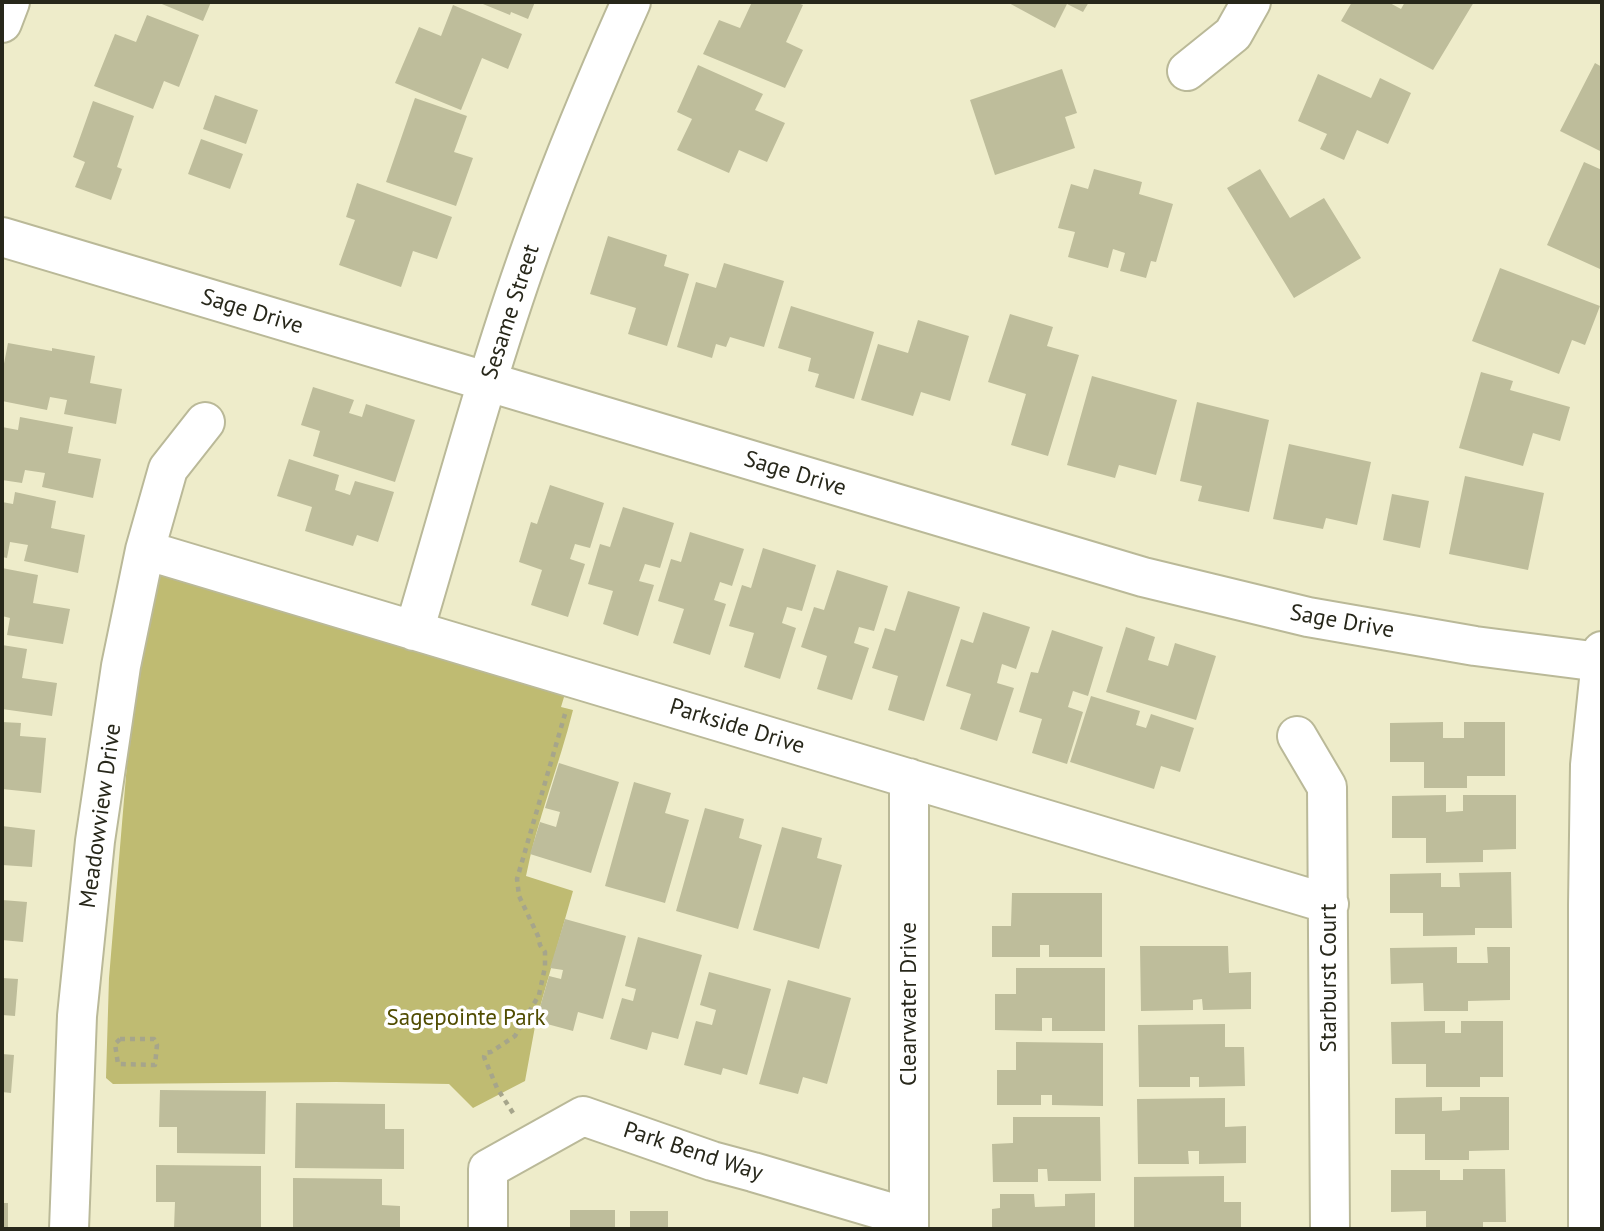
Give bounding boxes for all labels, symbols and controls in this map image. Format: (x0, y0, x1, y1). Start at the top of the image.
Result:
street label: Sesame Street (476, 241, 546, 383)
street label: Sage Drive (198, 283, 306, 341)
street label: Sage Drive (741, 445, 849, 503)
street label: Sage Drive (1288, 599, 1396, 645)
street label: Parkside Drive (666, 693, 808, 761)
street label: Meadowview Drive (74, 722, 128, 910)
street label: Starburst Court (1315, 904, 1343, 1052)
street label: Clearwater Drive (895, 922, 923, 1086)
park label: Sagepointe Park (387, 1004, 545, 1032)
street label: Park Bend Way (620, 1116, 766, 1188)

